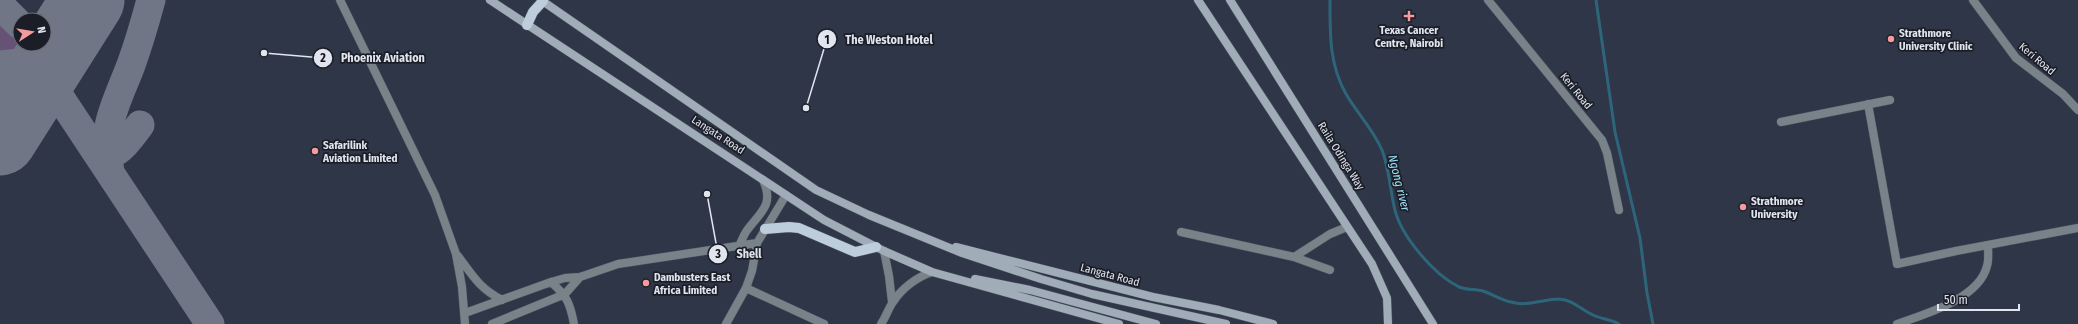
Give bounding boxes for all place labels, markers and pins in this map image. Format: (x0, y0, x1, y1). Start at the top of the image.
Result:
marker: Texas Cancer Centre, Nairobi (1403, 10, 1415, 22)
place label: Texas Cancer Centre, Nairobi (1375, 24, 1443, 50)
callout: The Weston Hotel (817, 27, 940, 51)
place label: Strathmore University Clinic (1899, 27, 1973, 53)
marker: Strathmore University Clinic (1886, 34, 1896, 44)
callout: Phoenix Aviation (313, 46, 433, 70)
place label: Safarilink Aviation Limited (322, 139, 398, 165)
marker: Safarilink Aviation Limited (310, 146, 320, 156)
place label: Strathmore University (1751, 195, 1803, 221)
marker: Strathmore University (1738, 202, 1748, 212)
callout: Shell (708, 242, 770, 266)
place label: Dambusters East Africa Limited (653, 271, 730, 297)
marker: Dambusters East Africa Limited (641, 278, 651, 288)

